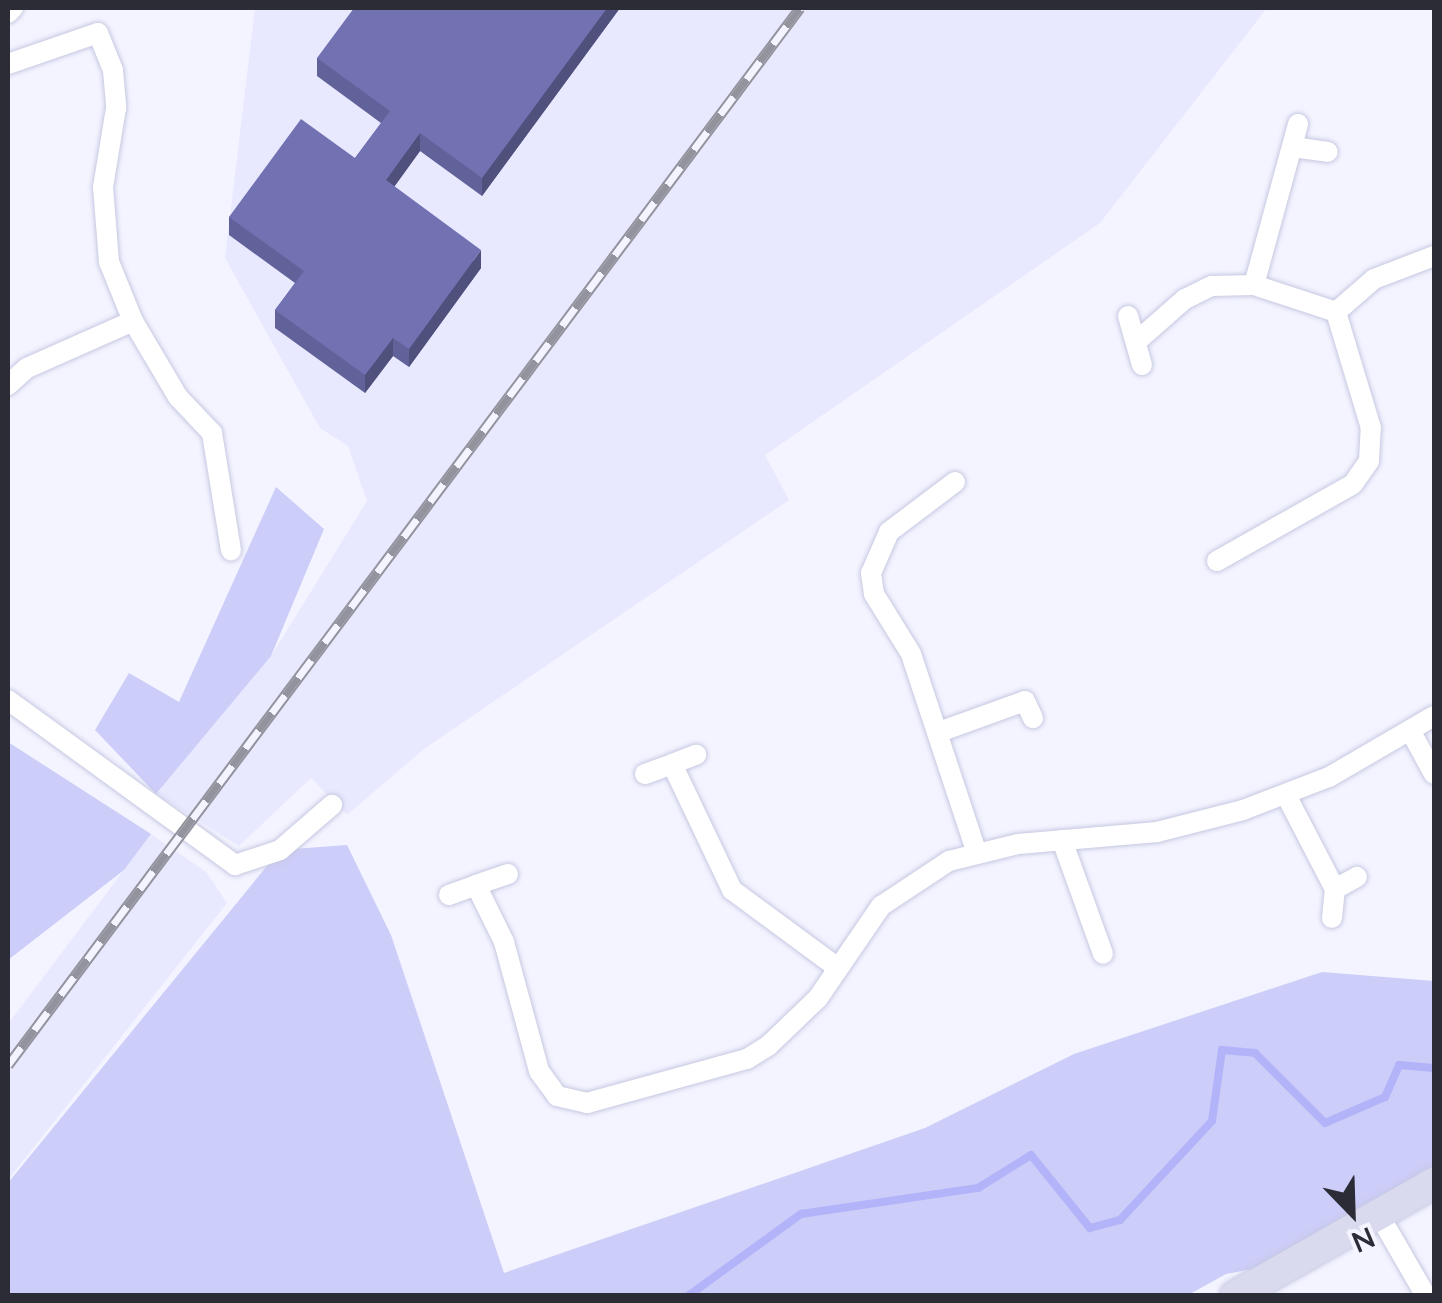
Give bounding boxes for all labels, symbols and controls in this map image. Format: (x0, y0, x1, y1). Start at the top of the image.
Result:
north arrow (1302, 1163, 1402, 1263)
text: N (1347, 1221, 1380, 1260)

